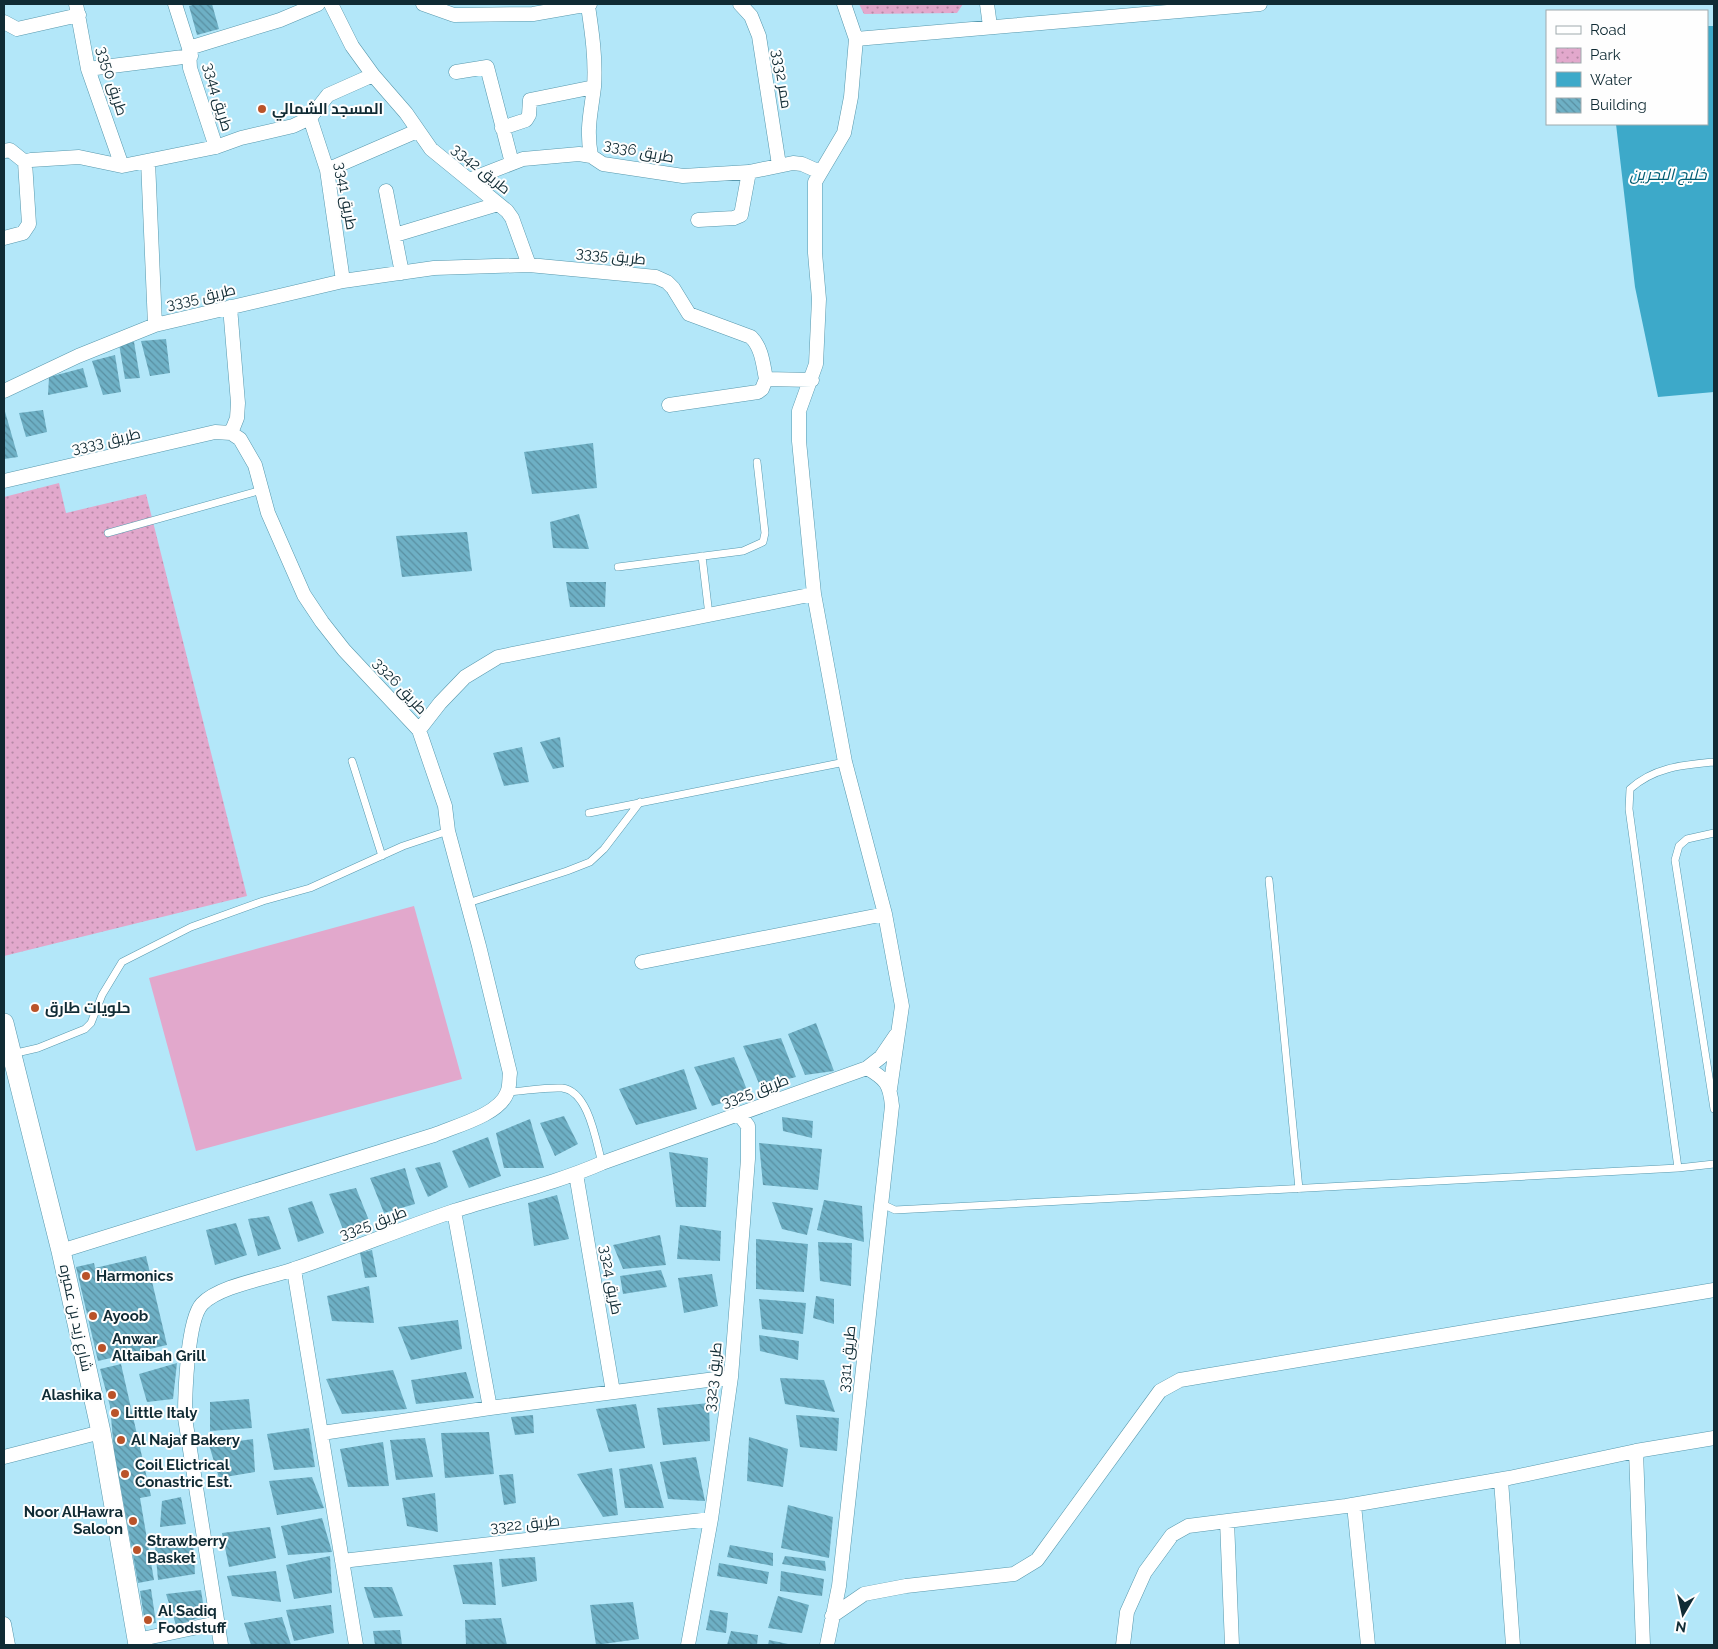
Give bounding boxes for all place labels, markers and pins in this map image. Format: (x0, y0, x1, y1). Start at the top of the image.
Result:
place label: المسجد الشمالي (272, 100, 383, 121)
marker: المسجد الشمالي (256, 103, 268, 115)
place label: حلويات طارق (45, 999, 130, 1017)
marker: حلويات طارق (29, 1002, 41, 1014)
place label: Harmonics (96, 1267, 173, 1285)
marker: Harmonics (80, 1270, 92, 1282)
place label: Ayoob (103, 1307, 149, 1325)
marker: Ayoob (87, 1310, 99, 1322)
place label: Anwar Altaibah Grill (112, 1330, 206, 1365)
marker: Anwar Altaibah Grill (96, 1342, 108, 1354)
place label: Alashika (41, 1386, 102, 1404)
marker: Alashika (106, 1389, 118, 1401)
place label: Little Italy (125, 1404, 198, 1422)
marker: Little Italy (109, 1407, 121, 1419)
place label: Al Najaf Bakery (131, 1431, 241, 1449)
marker: Al Najaf Bakery (115, 1434, 127, 1446)
place label: Coil Elictrical Conastric Est. (135, 1456, 232, 1491)
marker: Coil Elictrical Conastric Est. (119, 1468, 131, 1480)
place label: Noor AlHawra Saloon (24, 1503, 123, 1538)
marker: Noor AlHawra Saloon (127, 1515, 139, 1527)
place label: Strawberry Basket (147, 1532, 228, 1567)
marker: Strawberry Basket (131, 1544, 143, 1556)
place label: Al Sadiq Foodstuff (158, 1602, 226, 1637)
marker: Al Sadiq Foodstuff (142, 1614, 154, 1626)

